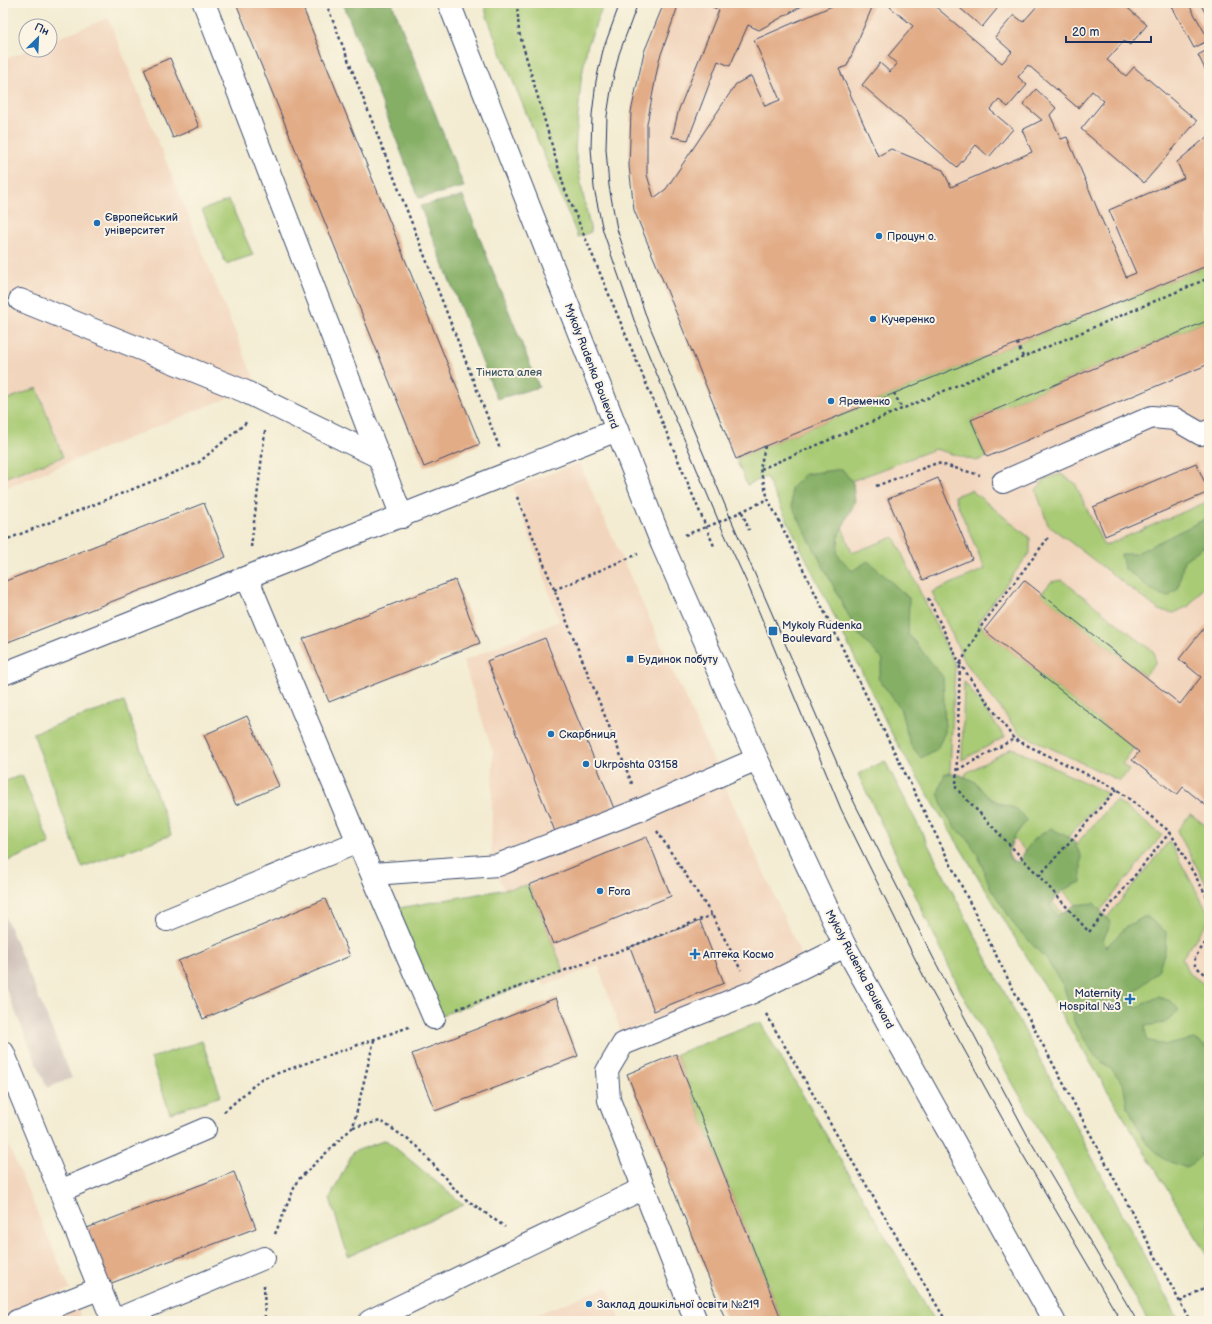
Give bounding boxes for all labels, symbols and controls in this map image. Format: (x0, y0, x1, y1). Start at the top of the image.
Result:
north arrow (18, 18, 58, 58)
scale bar (1066, 18, 1151, 44)
text: Пн (33, 20, 51, 38)
text: 20 m (1072, 25, 1099, 40)
place label: Європейський університет (105, 211, 178, 237)
marker: Європейський університет (92, 218, 102, 228)
place label: Процун о. (887, 230, 936, 243)
marker: Процун о. (874, 231, 884, 241)
street label: Mykoly Rudenka Boulevard (562, 302, 621, 431)
place label: Кучеренко (881, 313, 935, 326)
marker: Кучеренко (868, 314, 878, 324)
park label: Тіниста алея (476, 366, 542, 379)
place label: Яременко (839, 395, 890, 408)
marker: Яременко (826, 396, 836, 406)
place label: Mykoly Rudenka Boulevard (782, 619, 862, 645)
marker: Mykoly Rudenka Boulevard (767, 625, 779, 637)
place label: Будинок побуту (638, 653, 718, 666)
marker: Будинок побуту (625, 654, 635, 664)
place label: Скарбниця (559, 728, 616, 741)
marker: Скарбниця (546, 729, 556, 739)
place label: Ukrposhta 03158 (594, 758, 678, 771)
marker: Ukrposhta 03158 (581, 759, 591, 769)
place label: Fora (608, 885, 630, 898)
marker: Fora (595, 886, 605, 896)
street label: Mykoly Rudenka Boulevard (823, 907, 897, 1031)
place label: Аптека Космо (702, 948, 774, 961)
marker: Аптека Космо (690, 949, 700, 959)
place label: Maternity Hospital №3 (1059, 987, 1121, 1013)
marker: Maternity Hospital №3 (1124, 993, 1136, 1005)
place label: Заклад дошкільної освіти №219 (597, 1298, 759, 1311)
marker: Заклад дошкільної освіти №219 (584, 1299, 594, 1309)

